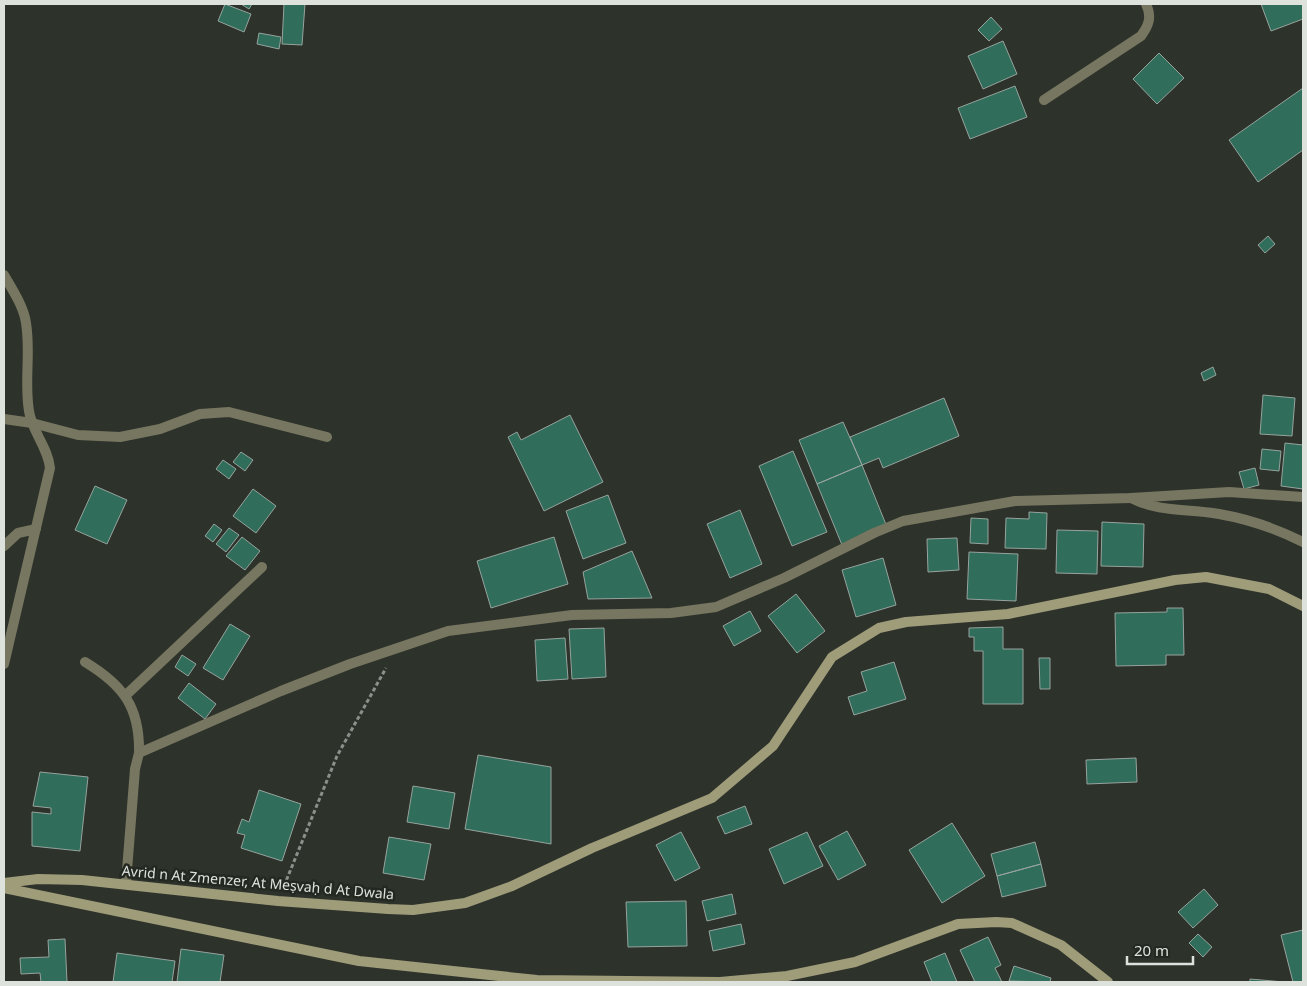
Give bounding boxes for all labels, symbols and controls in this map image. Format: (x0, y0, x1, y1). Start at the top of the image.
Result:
street label: Avrid n At Zmenzer, At Meṣvaḥ d At Dwala (121, 861, 395, 903)
scale bar (1127, 934, 1193, 966)
text: 20 m (1134, 940, 1169, 960)

